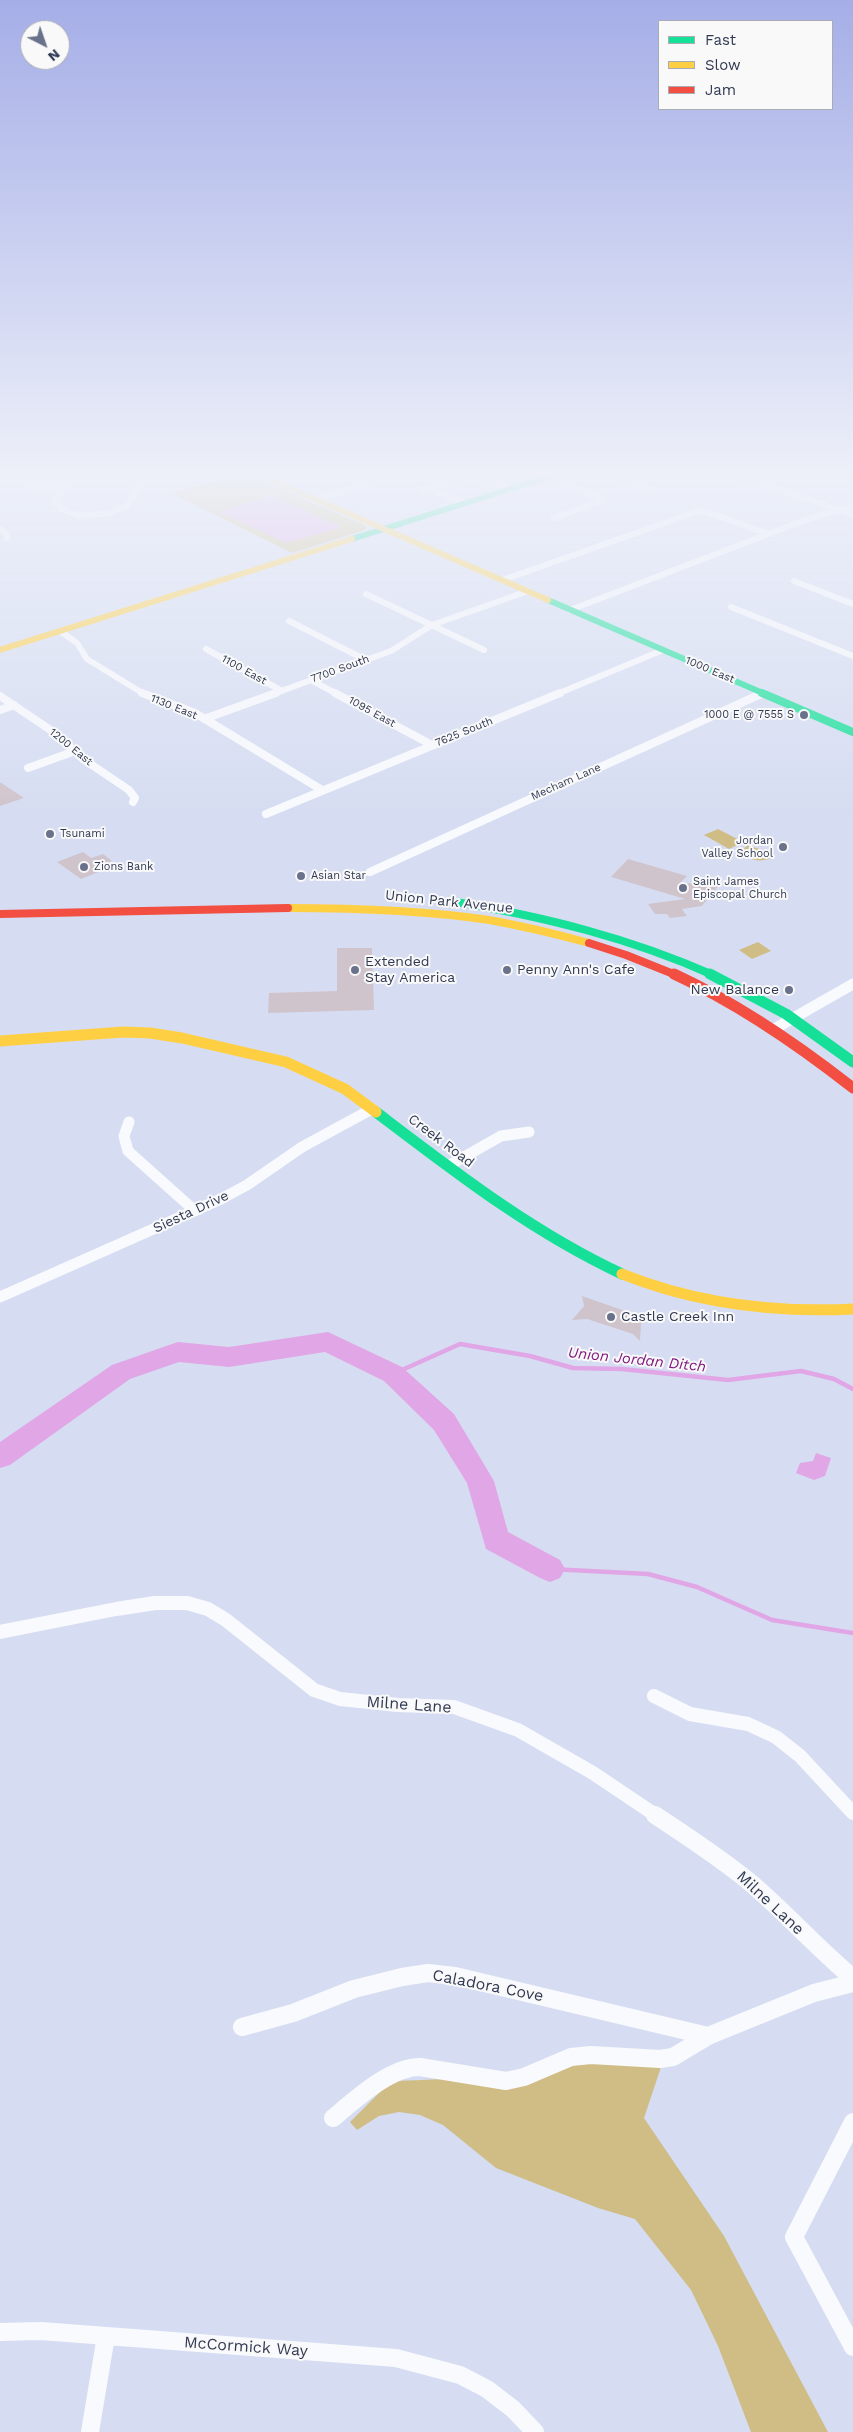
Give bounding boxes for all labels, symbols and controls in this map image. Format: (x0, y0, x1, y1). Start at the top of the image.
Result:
north arrow (20, 20, 70, 70)
legend (658, 20, 833, 110)
text: Fast (705, 31, 736, 49)
text: N (45, 46, 63, 65)
text: Slow (705, 56, 741, 74)
text: Jam (705, 81, 736, 99)
street label: 1100 East (219, 652, 269, 688)
street label: 7700 South (309, 652, 371, 686)
street label: 1000 East (683, 654, 737, 686)
street label: 1130 East (149, 692, 199, 722)
street label: 1095 East (346, 694, 398, 730)
place label: 1000 E @ 7555 S (704, 708, 794, 722)
marker: 1000 E @ 7555 S (798, 709, 810, 721)
street label: 7625 South (433, 714, 495, 750)
street label: 1200 East (47, 726, 95, 768)
street label: Mecham Lane (529, 761, 603, 803)
place label: Tsunami (60, 827, 105, 841)
marker: Tsunami (44, 828, 56, 840)
place label: Jordan Valley School (701, 834, 773, 860)
marker: Jordan Valley School (777, 841, 789, 853)
place label: Zions Bank (94, 860, 153, 874)
marker: Zions Bank (78, 861, 90, 873)
place label: Asian Star (311, 869, 366, 883)
marker: Asian Star (295, 870, 307, 882)
place label: Saint James Episcopal Church (693, 875, 787, 901)
marker: Saint James Episcopal Church (677, 882, 689, 894)
street label: Union Park Avenue (384, 887, 514, 917)
place label: Extended Stay America (365, 954, 455, 986)
place label: Penny Ann's Cafe (517, 962, 635, 978)
marker: Extended Stay America (349, 964, 361, 976)
marker: Penny Ann's Cafe (501, 964, 513, 976)
place label: New Balance (691, 982, 779, 998)
marker: New Balance (783, 984, 795, 996)
street label: Creek Road (405, 1111, 477, 1171)
street label: Siesta Drive (151, 1187, 231, 1237)
place label: Castle Creek Inn (621, 1309, 734, 1325)
marker: Castle Creek Inn (605, 1311, 617, 1323)
water label: Union Jordan Ditch (567, 1344, 707, 1376)
street label: Milne Lane (366, 1692, 452, 1718)
street label: Milne Lane (732, 1867, 808, 1939)
street label: Caladora Cove (431, 1966, 545, 2006)
street label: McCormick Way (183, 2333, 309, 2361)

